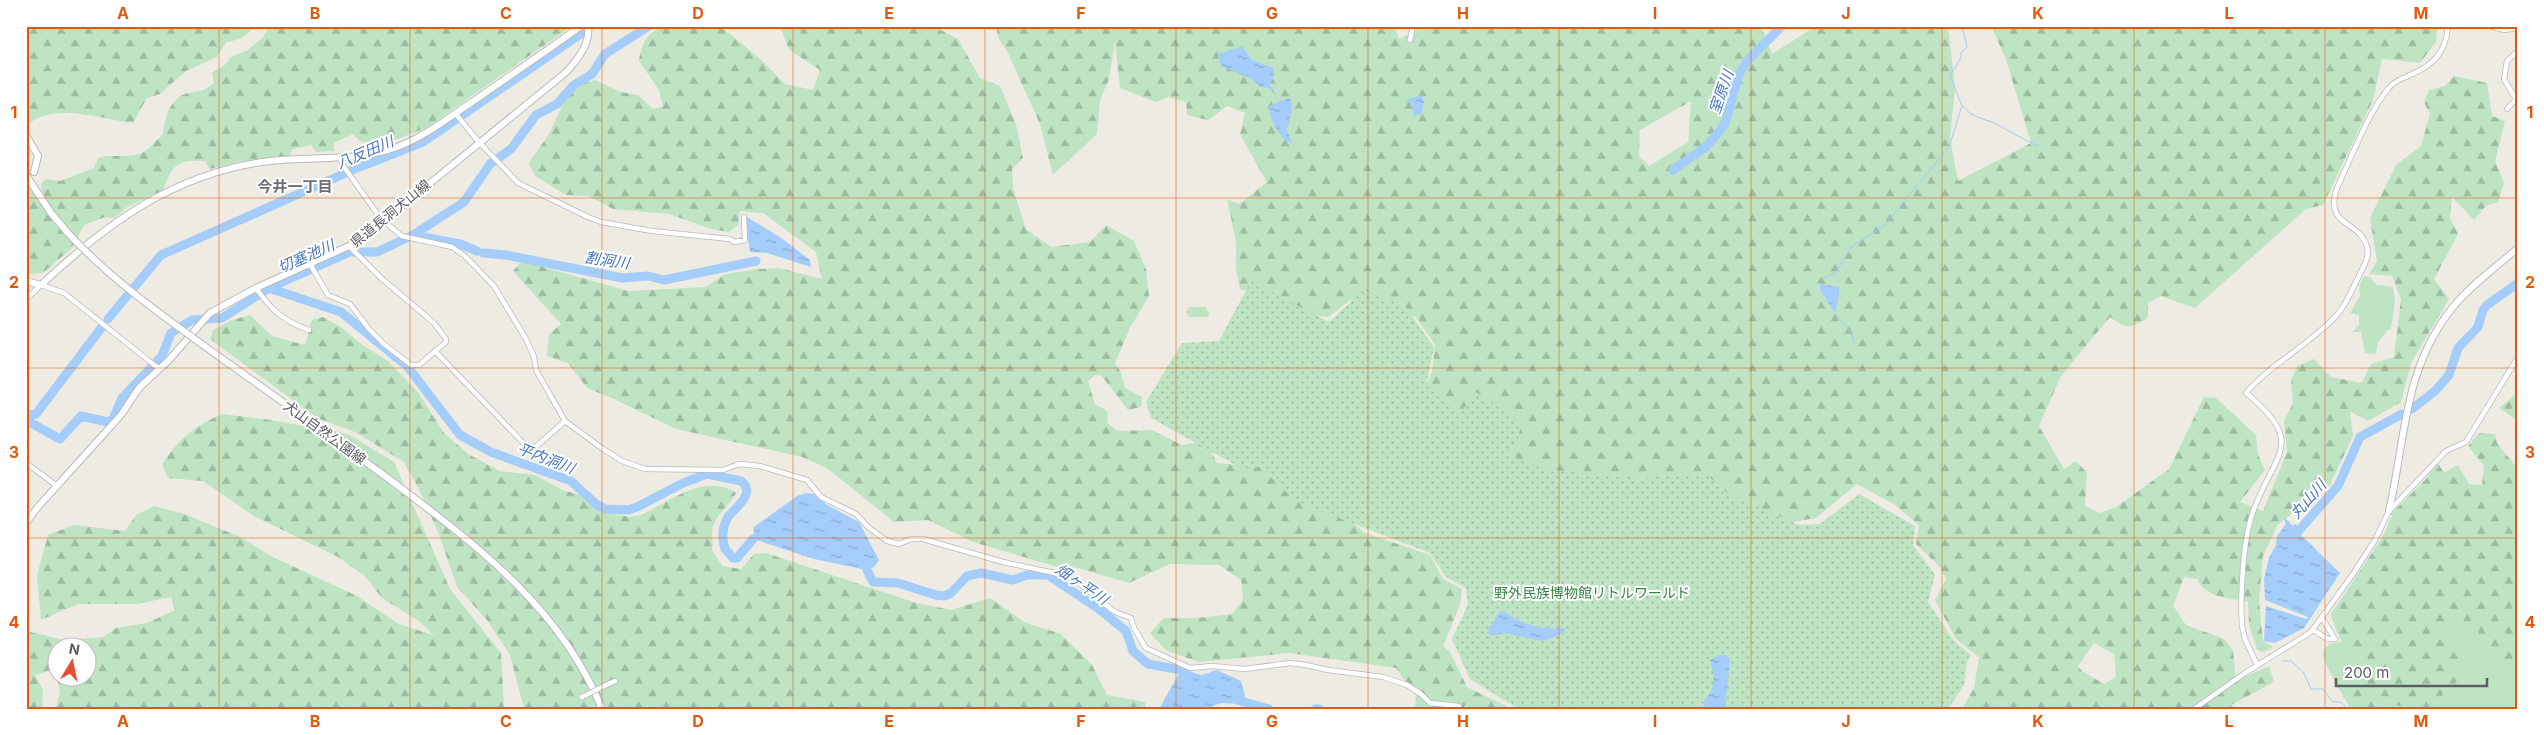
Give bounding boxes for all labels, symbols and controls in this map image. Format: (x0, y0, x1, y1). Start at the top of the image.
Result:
text: A (117, 3, 129, 23)
text: B (310, 3, 320, 23)
text: C (500, 3, 512, 23)
text: D (692, 3, 704, 23)
text: E (884, 3, 894, 23)
text: F (1076, 3, 1086, 23)
text: G (1266, 3, 1278, 23)
text: H (1457, 3, 1469, 23)
text: I (1653, 3, 1657, 23)
text: J (1841, 3, 1851, 23)
text: K (2032, 3, 2044, 23)
text: L (2224, 3, 2234, 23)
text: M (2414, 3, 2428, 23)
water label: 室原川 (1705, 66, 1738, 116)
text: 1 (11, 102, 17, 122)
text: 1 (2527, 102, 2533, 122)
water label: 八反田川 (334, 131, 398, 172)
street label: 県道長洞犬山線 (347, 176, 433, 250)
district label: 今井一丁目 (257, 177, 333, 196)
water label: 切塞池川 (275, 234, 339, 277)
water label: 割洞川 (583, 247, 633, 273)
text: 2 (9, 272, 19, 292)
text: 2 (2525, 272, 2535, 292)
street label: 犬山自然公園線 (280, 396, 370, 468)
water label: 平内洞川 (515, 438, 579, 478)
text: 3 (9, 442, 19, 462)
text: 3 (2525, 442, 2535, 462)
water label: 丸山川 (2286, 474, 2331, 522)
water label: 畑ヶ平川 (1052, 559, 1114, 610)
park label: 野外民族博物館リトルワールド (1494, 584, 1690, 601)
text: 4 (9, 612, 20, 632)
text: 4 (2525, 612, 2536, 632)
north arrow (48, 638, 98, 688)
text: N (68, 639, 81, 658)
scale bar (2336, 655, 2488, 687)
text: 200 m (2344, 663, 2389, 682)
text: A (117, 711, 129, 731)
text: B (310, 711, 320, 731)
text: C (500, 711, 512, 731)
text: D (692, 711, 704, 731)
text: E (884, 711, 894, 731)
text: F (1076, 711, 1086, 731)
text: G (1266, 711, 1278, 731)
text: H (1457, 711, 1469, 731)
text: I (1653, 711, 1657, 731)
text: J (1841, 711, 1851, 731)
text: K (2032, 711, 2044, 731)
text: L (2224, 711, 2234, 731)
text: M (2414, 711, 2428, 731)

